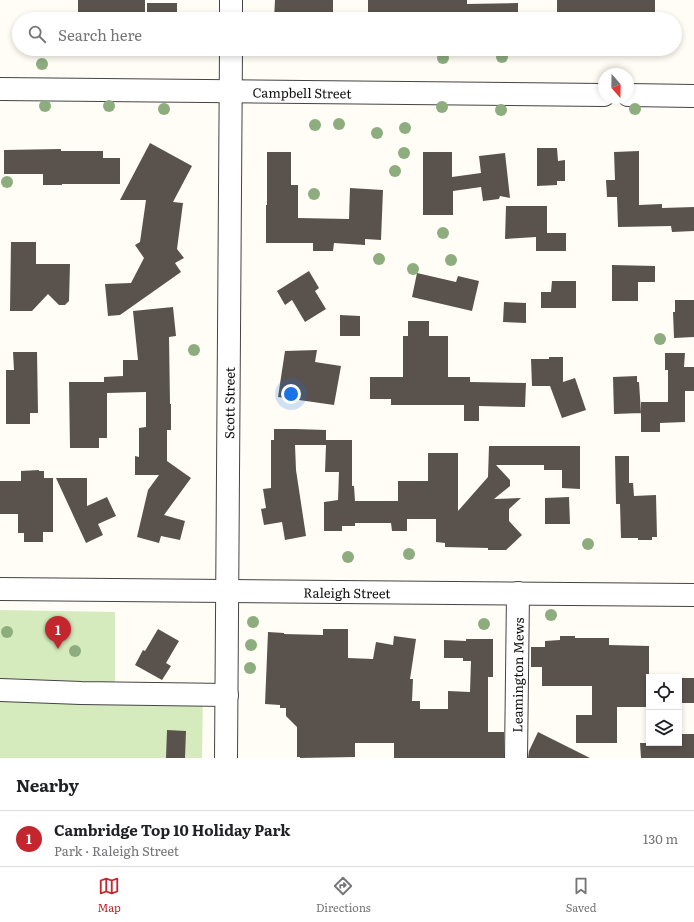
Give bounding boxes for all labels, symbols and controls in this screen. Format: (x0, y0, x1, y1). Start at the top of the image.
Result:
search box (12, 12, 682, 56)
icon: search (26, 23, 48, 45)
text: Search here (58, 23, 142, 46)
north arrow (598, 68, 634, 104)
street label: Campbell Street (252, 82, 352, 102)
street label: Scott Street (219, 366, 238, 439)
your location (281, 384, 301, 404)
street label: Raleigh Street (303, 582, 391, 602)
pin: 1 (45, 616, 71, 649)
street label: Leamington Mews (507, 617, 527, 733)
map controls (646, 674, 682, 746)
button: locate (646, 674, 682, 710)
button: layers (646, 710, 682, 746)
text: Nearby (16, 772, 79, 797)
text: Cambridge Top 10 Holiday Park (54, 818, 290, 841)
text: 1 (26, 829, 32, 848)
text: 130 m (643, 829, 678, 848)
text: Park · Raleigh Street (54, 841, 179, 860)
tab: Map (97, 875, 121, 915)
tab: Directions (316, 875, 371, 915)
tab: Saved (566, 875, 596, 915)

